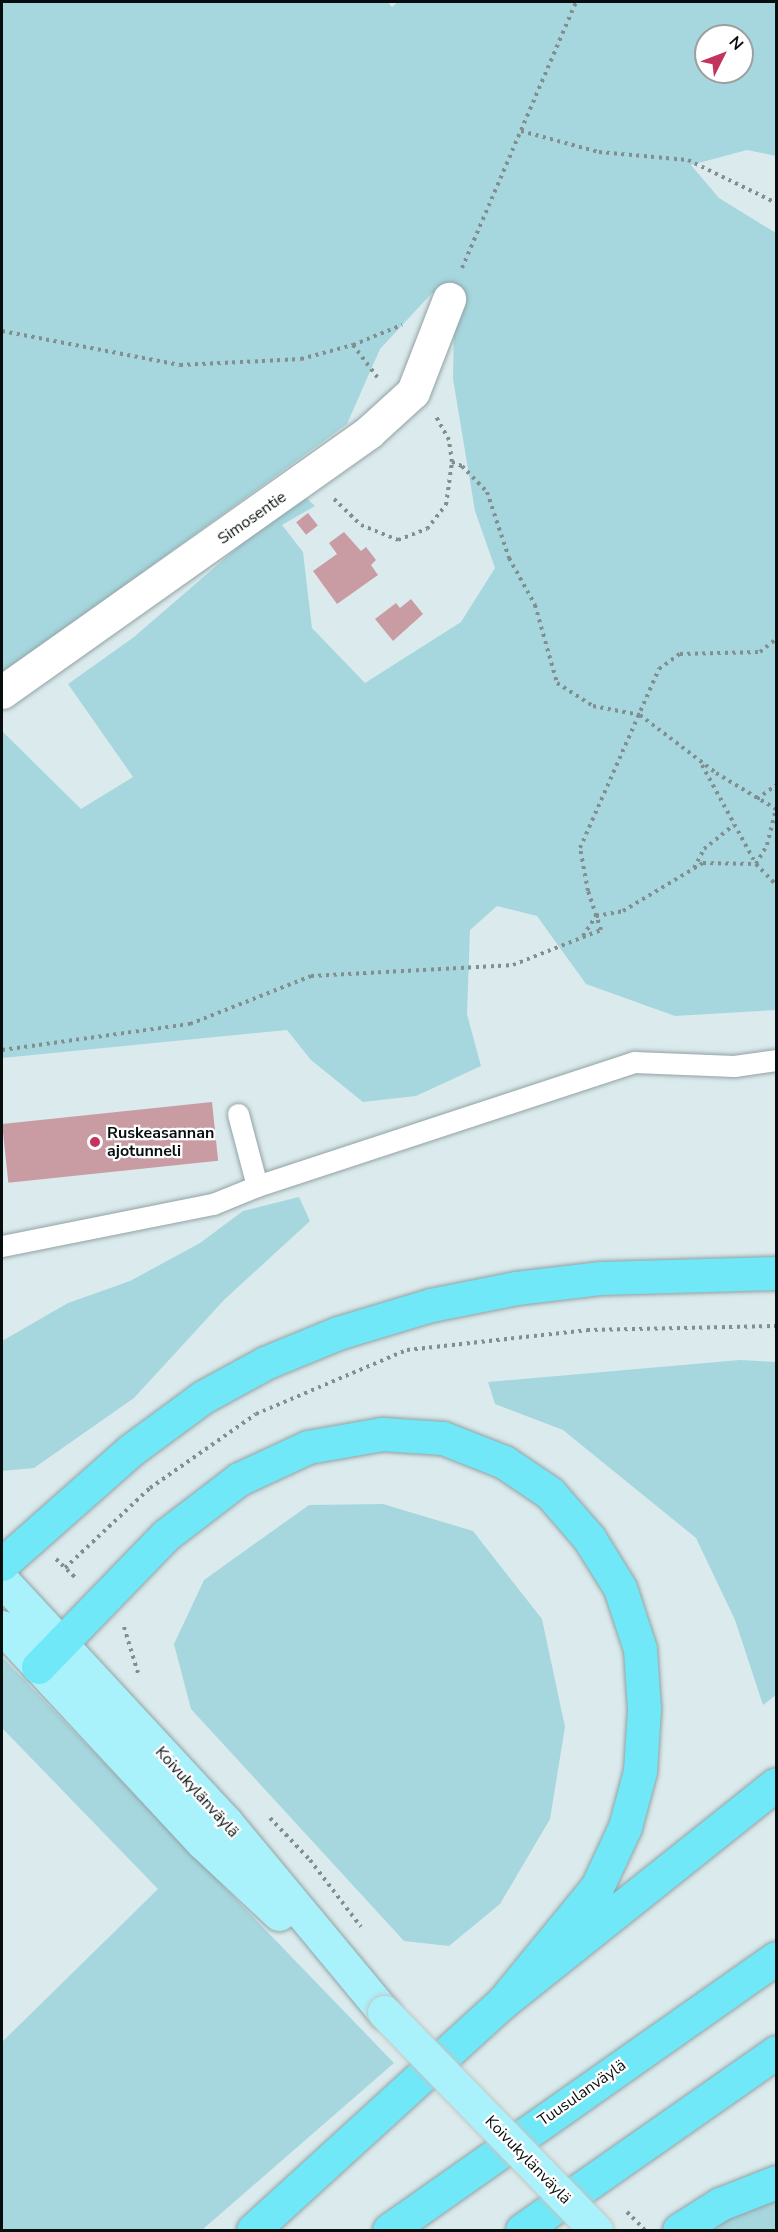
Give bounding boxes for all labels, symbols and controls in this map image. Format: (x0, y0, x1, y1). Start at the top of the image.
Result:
north arrow (694, 24, 754, 84)
text: N (724, 31, 748, 55)
street label: Simosentie (214, 487, 290, 549)
place label: Ruskeasannan ajotunneli (107, 1123, 214, 1161)
marker: Ruskeasannan ajotunneli (88, 1135, 102, 1149)
street label: Koivukylänväylä (151, 1743, 243, 1841)
street label: Tuusulanväylä (534, 2056, 630, 2130)
street label: Koivukylänväylä (481, 2112, 575, 2208)

